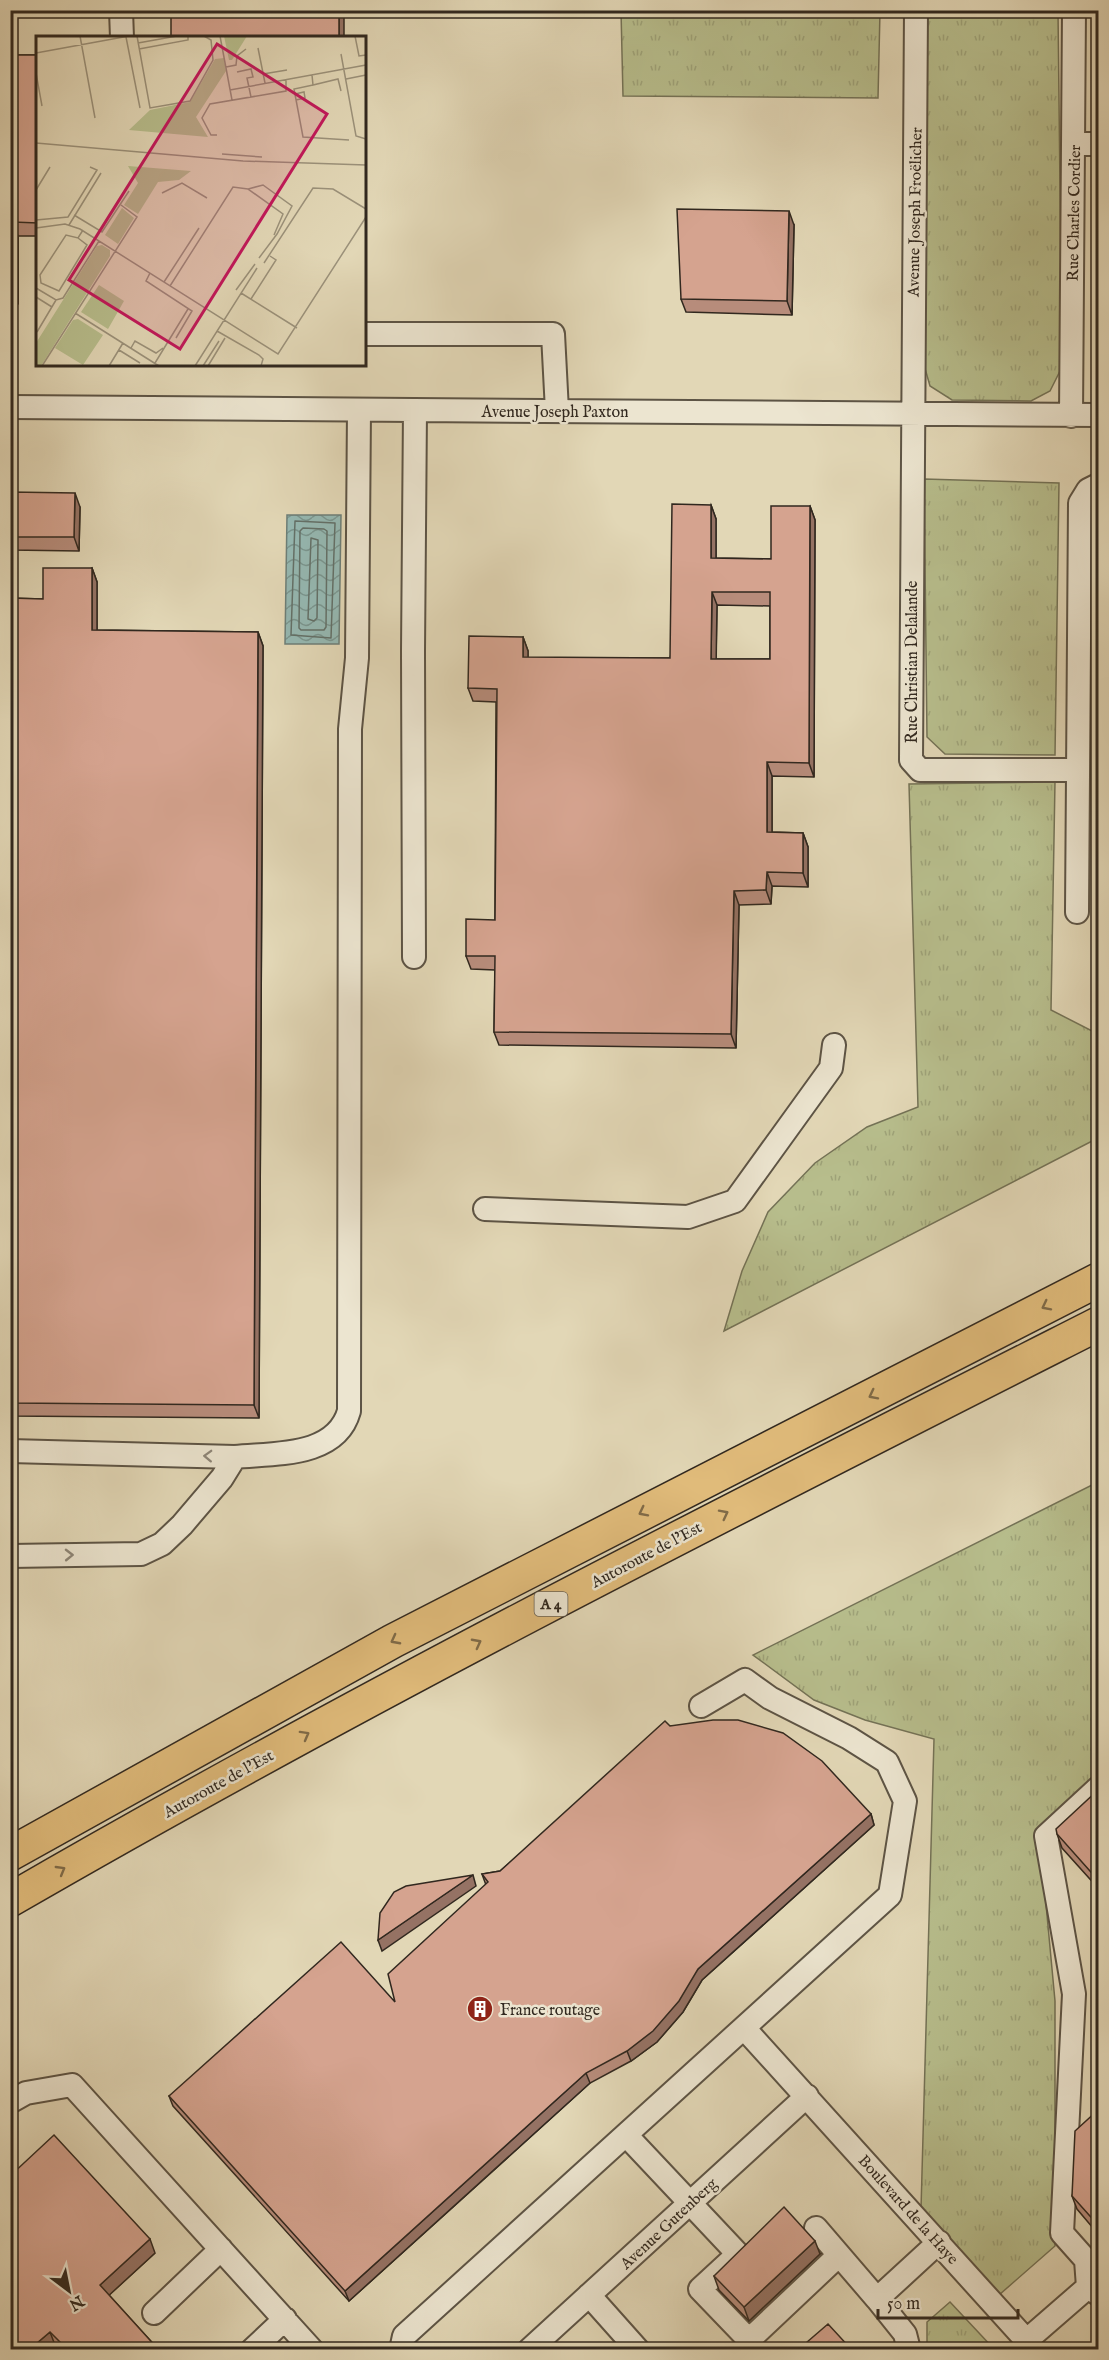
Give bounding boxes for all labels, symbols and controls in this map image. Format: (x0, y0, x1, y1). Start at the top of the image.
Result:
inset map (36, 36, 366, 366)
street label: Avenue Joseph Froëlicher (905, 127, 927, 298)
street label: Rue Charles Cordier (1064, 144, 1086, 281)
street label: Avenue Joseph Paxton (480, 403, 629, 423)
street label: Rue Christian Delalande (903, 581, 923, 743)
one-way arrow (1042, 1299, 1053, 1311)
one-way arrow (868, 1387, 879, 1399)
one-way arrow (203, 1450, 212, 1462)
one-way arrow (638, 1505, 649, 1516)
one-way arrow (718, 1509, 729, 1521)
street label: Autoroute de l’Est (587, 1518, 706, 1594)
one-way arrow (64, 1549, 73, 1561)
road number: A 4 (534, 1592, 568, 1616)
one-way arrow (391, 1633, 401, 1644)
one-way arrow (471, 1639, 481, 1650)
one-way arrow (299, 1731, 309, 1742)
street label: Autoroute de l’Est (160, 1746, 278, 1824)
one-way arrow (55, 1866, 65, 1878)
building icon: France routage (465, 1994, 495, 2024)
place label: France routage (500, 2001, 600, 2021)
street label: Boulevard de la Haye (853, 2151, 962, 2269)
street label: Avenue Gutenberg (616, 2174, 722, 2275)
north arrow (39, 2261, 99, 2321)
scale bar (878, 2282, 1018, 2320)
text: N (65, 2289, 88, 2314)
text: 50 m (887, 2293, 920, 2316)

